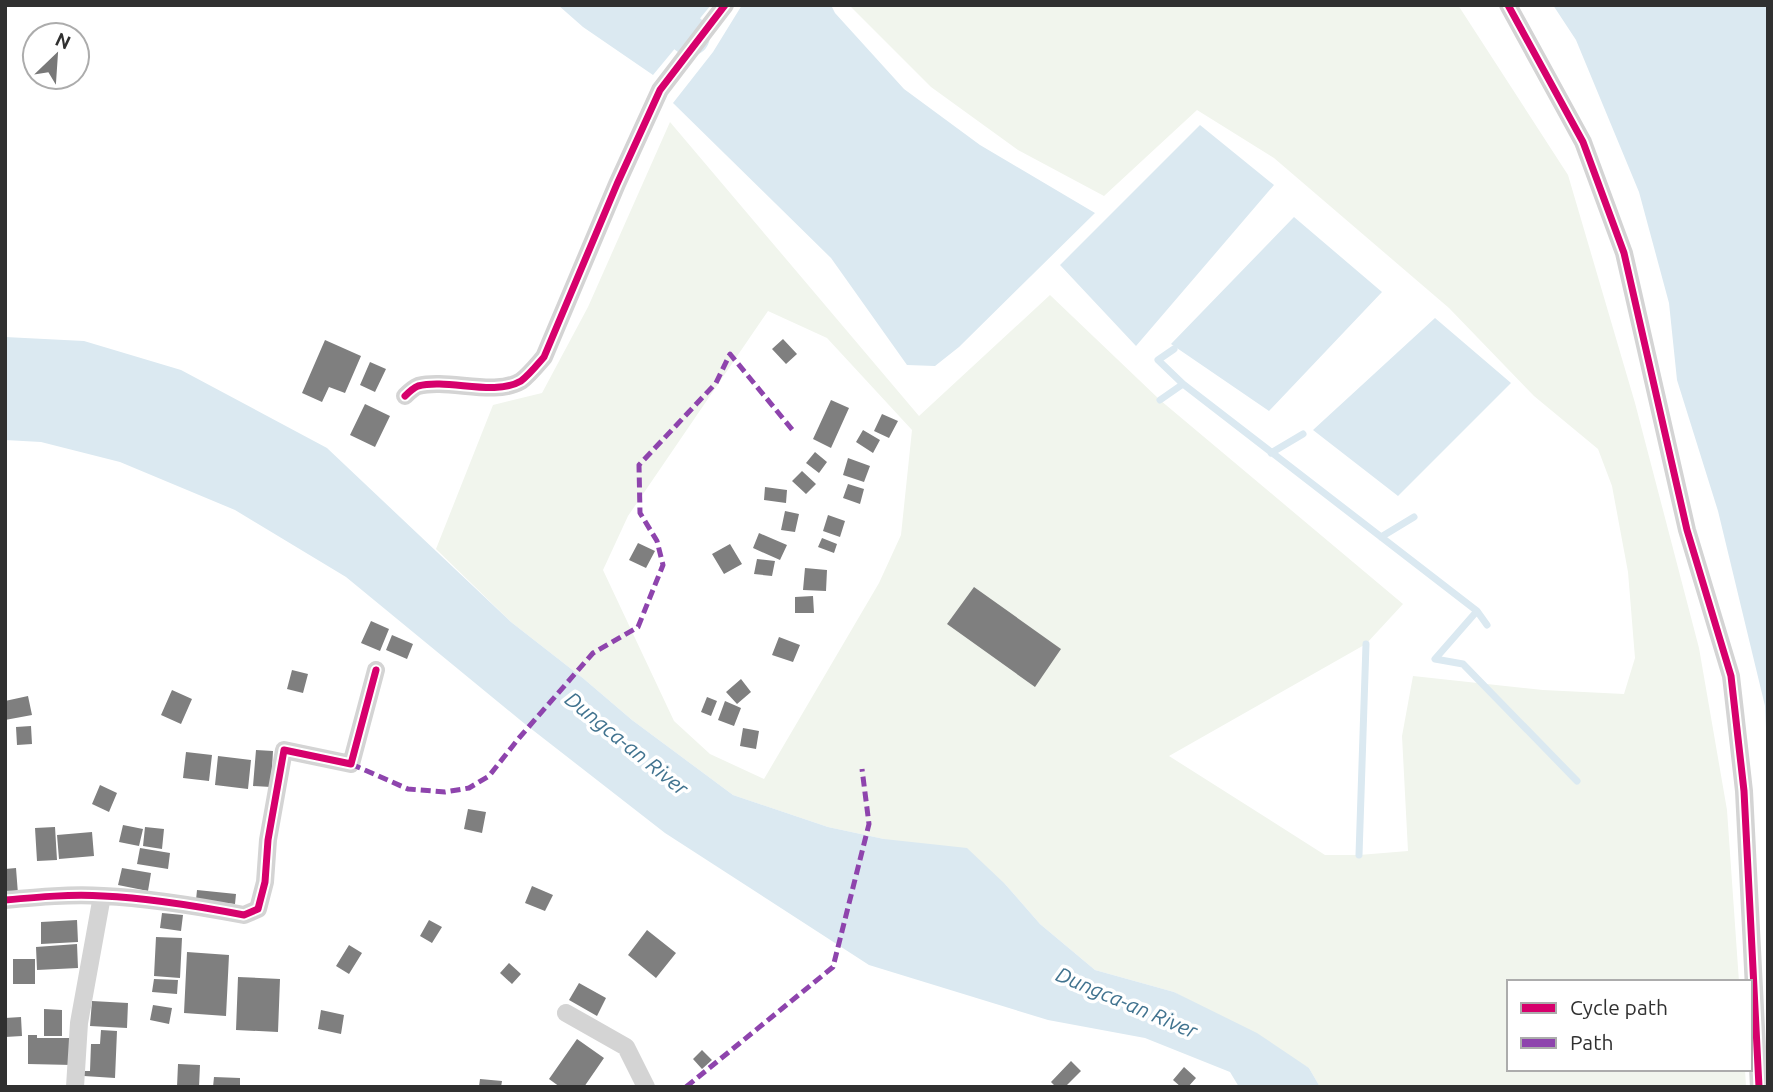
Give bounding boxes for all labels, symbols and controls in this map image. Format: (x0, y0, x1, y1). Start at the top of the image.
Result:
north arrow (21, 21, 91, 91)
text: N (52, 28, 74, 54)
water label: Dungca-an River (561, 686, 694, 801)
water label: Dungca-an River (1053, 961, 1202, 1043)
legend (1507, 980, 1752, 1071)
text: Cycle path (1570, 995, 1668, 1019)
text: Path (1570, 1030, 1613, 1054)

